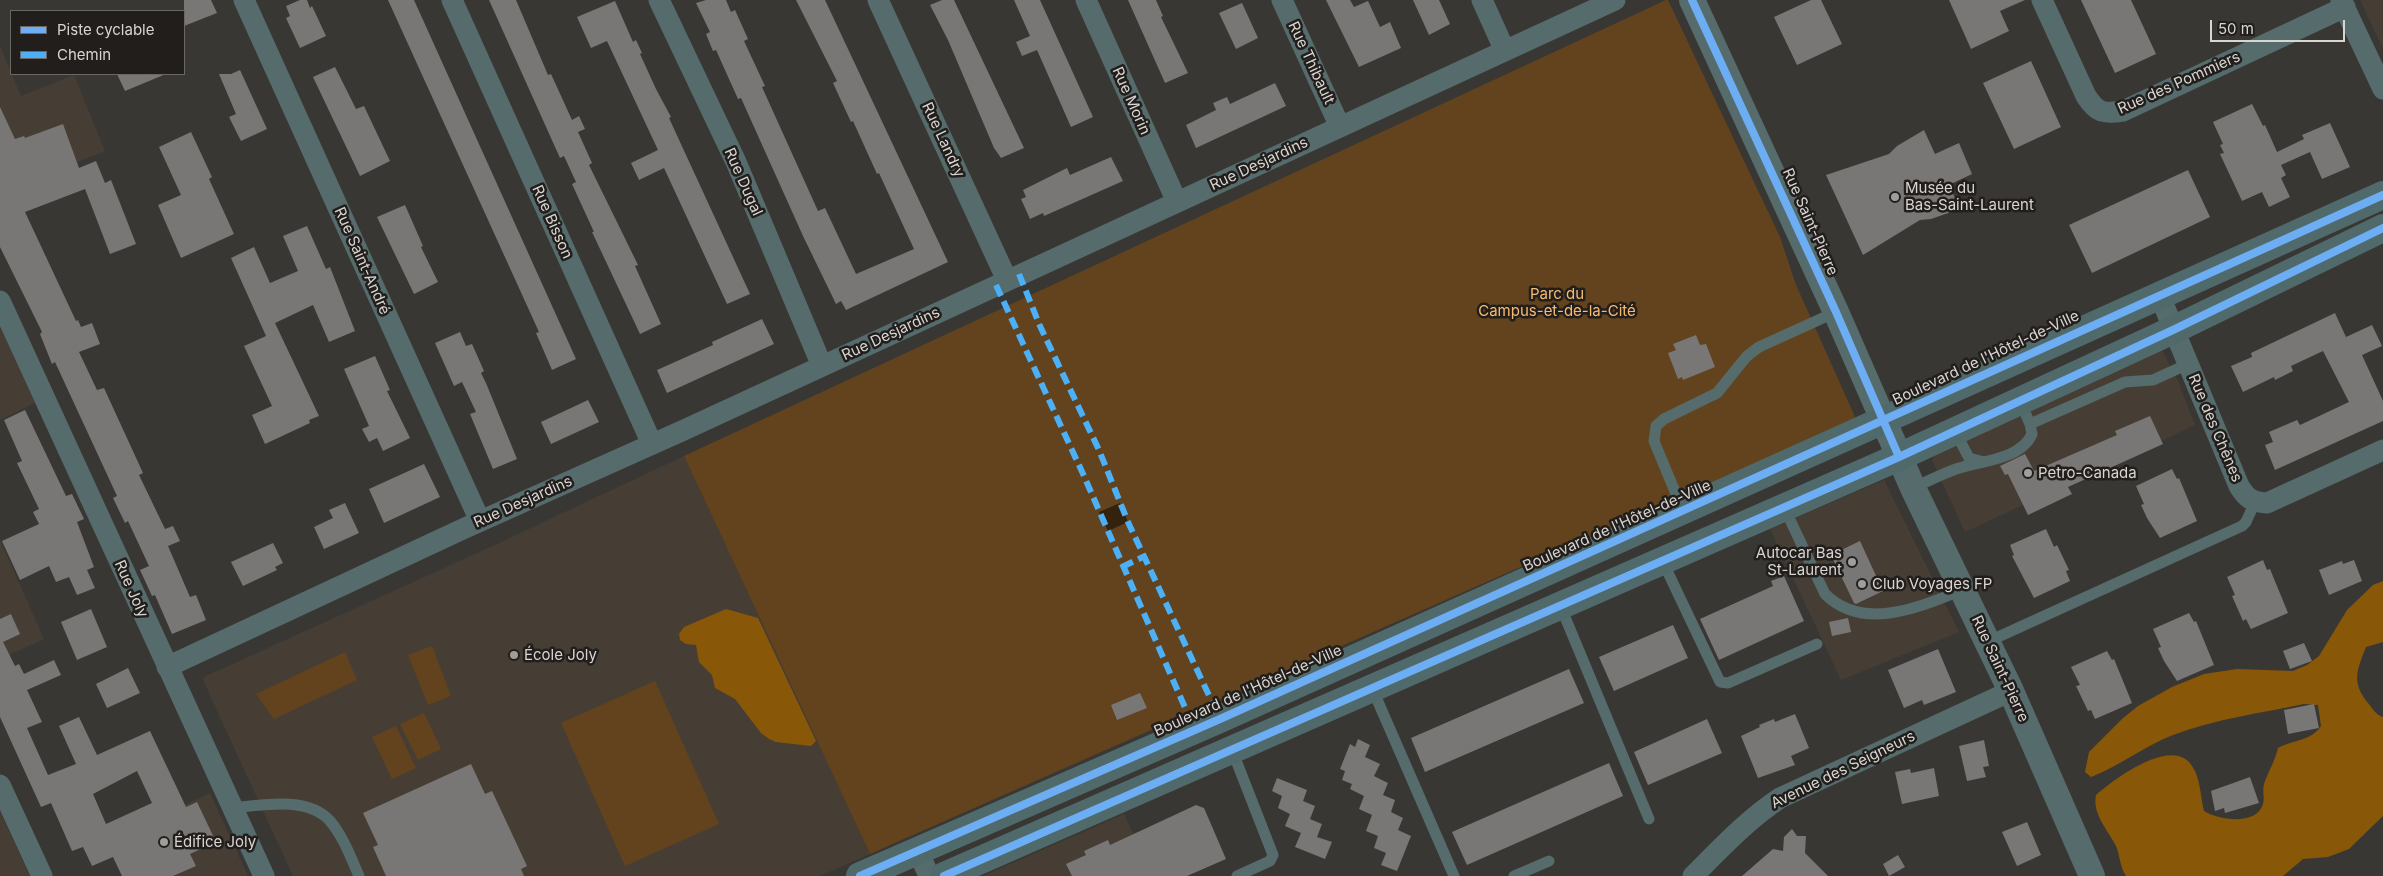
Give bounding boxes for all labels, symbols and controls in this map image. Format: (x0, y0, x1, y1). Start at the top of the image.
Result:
legend (10, 10, 185, 75)
scale bar (2213, 10, 2348, 42)
street label: Rue Thibault (1284, 19, 1338, 107)
text: 50 m (2218, 19, 2254, 38)
text: Piste cyclable (57, 20, 154, 39)
text: Chemin (57, 45, 111, 64)
street label: Rue des Pommiers (2115, 48, 2243, 118)
street label: Rue Morin (1108, 64, 1154, 138)
street label: Rue Landry (918, 100, 968, 180)
street label: Rue Desjardins (1207, 133, 1311, 195)
street label: Rue Dugal (720, 145, 766, 219)
street label: Rue Saint-Pierre (1778, 166, 1842, 278)
place label: Musée du Bas-Saint-Laurent (1905, 179, 2034, 214)
street label: Rue Bisson (528, 182, 576, 262)
marker: Musée du Bas-Saint-Laurent (1889, 191, 1901, 203)
street label: Rue Saint-André (330, 205, 394, 317)
park label: Parc du Campus-et-de-la-Cité (1478, 285, 1636, 320)
street label: Rue Desjardins (839, 303, 943, 365)
street label: Boulevard de l'Hôtel-de-Ville (1890, 307, 2082, 409)
street label: Rue des Chênes (2184, 371, 2246, 485)
place label: Petro-Canada (2038, 464, 2137, 482)
marker: Petro-Canada (2022, 467, 2034, 479)
street label: Rue Desjardins (471, 472, 575, 532)
street label: Boulevard de l'Hôtel-de-Ville (1520, 476, 1714, 576)
place label: Autocar Bas St-Laurent (1756, 544, 1842, 579)
marker: Autocar Bas St-Laurent (1846, 556, 1858, 568)
street label: Rue Joly (110, 557, 152, 621)
place label: Club Voyages FP (1872, 575, 1992, 593)
marker: Club Voyages FP (1856, 578, 1868, 590)
street label: Rue Saint-Pierre (1967, 613, 2033, 725)
street label: Boulevard de l'Hôtel-de-Ville (1151, 641, 1345, 741)
place label: École Joly (524, 646, 597, 664)
marker: École Joly (508, 649, 520, 661)
street label: Avenue des Seigneurs (1768, 727, 1918, 813)
place label: Édifice Joly (174, 833, 256, 851)
marker: Édifice Joly (158, 836, 170, 848)

